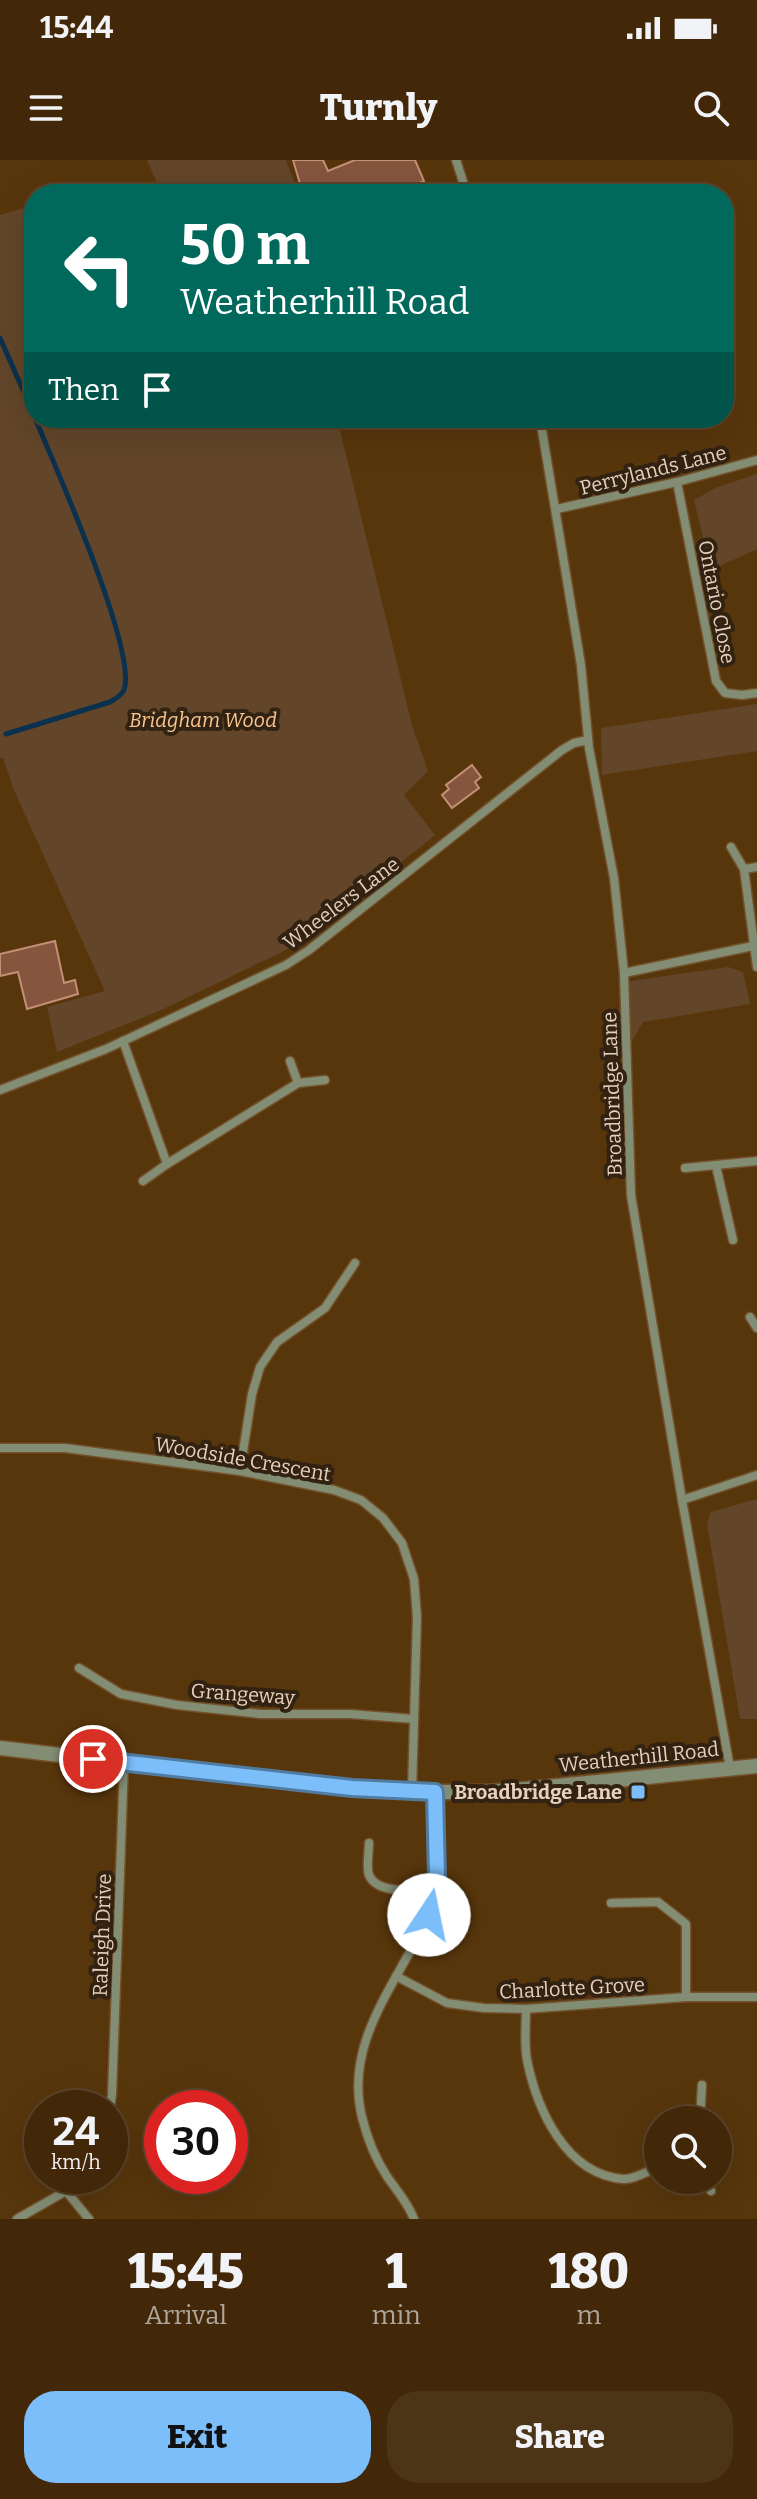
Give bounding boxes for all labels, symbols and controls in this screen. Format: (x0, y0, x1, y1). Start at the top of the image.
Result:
text: 15:44 (40, 10, 113, 46)
icon: menu (24, 86, 68, 130)
text: Turnly (320, 86, 437, 130)
icon: search (689, 86, 733, 130)
text: 50 m (180, 212, 310, 279)
icon: left (48, 216, 152, 320)
text: Weatherhill Road (180, 280, 469, 324)
icon: arrive (135, 368, 179, 412)
text: Then (48, 372, 119, 408)
street label: Perrylands Lane (577, 440, 729, 500)
street label: Ontario Close (693, 538, 741, 666)
park label: Bridgham Wood (129, 708, 277, 732)
street label: Wheelers Lane (278, 852, 404, 954)
street label: Broadbridge Lane (597, 1011, 627, 1177)
street label: Woodside Crescent (153, 1432, 333, 1486)
street label: Grangeway (190, 1678, 296, 1710)
pin (59, 1725, 127, 1793)
icon: arrive (71, 1737, 115, 1781)
street label: Weatherhill Road (558, 1737, 720, 1777)
place label: Broadbridge Lane (454, 1780, 622, 1804)
marker: Broadbridge Lane (629, 1783, 647, 1801)
street label: Raleigh Drive (88, 1873, 116, 1997)
position arrow (387, 1873, 471, 1957)
street label: Charlotte Grove (498, 1972, 646, 2004)
speed limit sign: 30 (144, 2090, 248, 2194)
map controls (644, 2106, 732, 2194)
button: search (644, 2106, 732, 2194)
text: 24 (53, 2108, 99, 2156)
text: km/h (51, 2150, 101, 2174)
text: 15:45 (128, 2243, 244, 2301)
text: 1 (386, 2243, 407, 2301)
text: 180 (549, 2243, 629, 2301)
text: Arrival (145, 2300, 227, 2331)
text: min (372, 2300, 421, 2331)
text: m (576, 2300, 601, 2331)
button: Exit (24, 2391, 371, 2483)
button: Share (387, 2391, 733, 2483)

